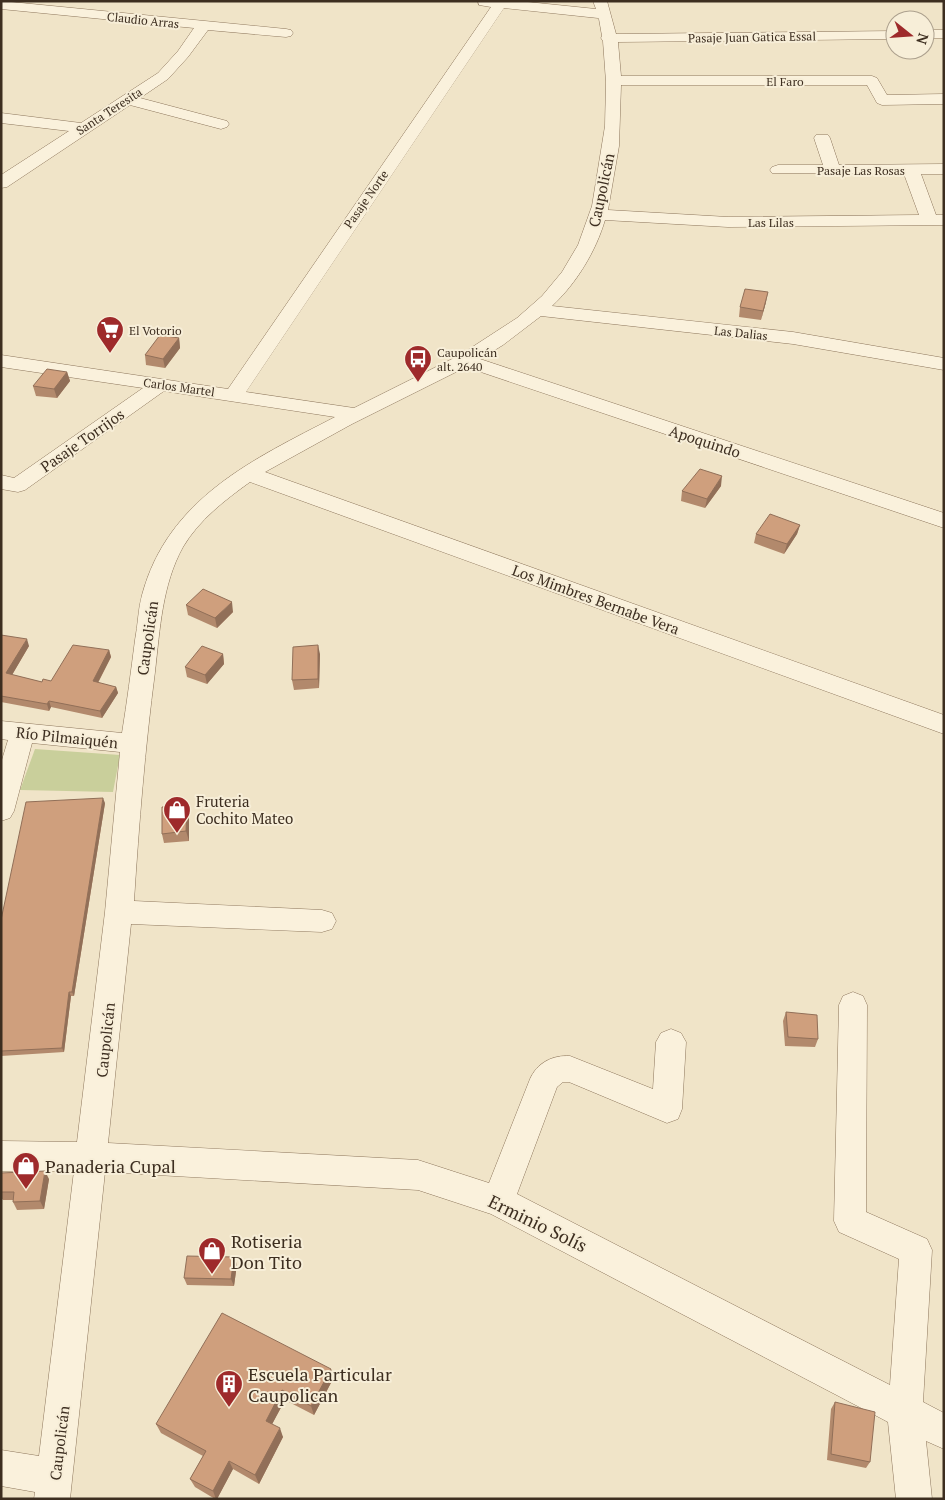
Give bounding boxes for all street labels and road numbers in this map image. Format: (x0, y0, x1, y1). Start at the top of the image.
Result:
street label: Claudio Arras (106, 9, 180, 31)
street label: Pasaje Juan Gatica Essal (688, 28, 816, 46)
street label: El Faro (766, 74, 804, 89)
street label: Santa Teresita (73, 84, 145, 138)
street label: Caupolicán (583, 151, 619, 229)
street label: Pasaje Las Rosas (817, 163, 905, 178)
street label: Pasaje Norte (341, 167, 391, 231)
street label: Las Lilas (748, 215, 794, 230)
street label: Las Dalias (713, 323, 769, 343)
street label: Carlos Martel (142, 375, 216, 399)
street label: Pasaje Torrijos (36, 404, 128, 476)
street label: Apoquindo (667, 420, 743, 462)
street label: Los Mimbres Bernabe Vera (510, 559, 683, 639)
street label: Caupolicán (132, 599, 162, 677)
street label: Río Pilmaiquén (15, 722, 119, 752)
street label: Caupolicán (91, 1002, 119, 1078)
street label: Erminio Solís (485, 1189, 591, 1257)
street label: Caupolicán (44, 1404, 74, 1482)

